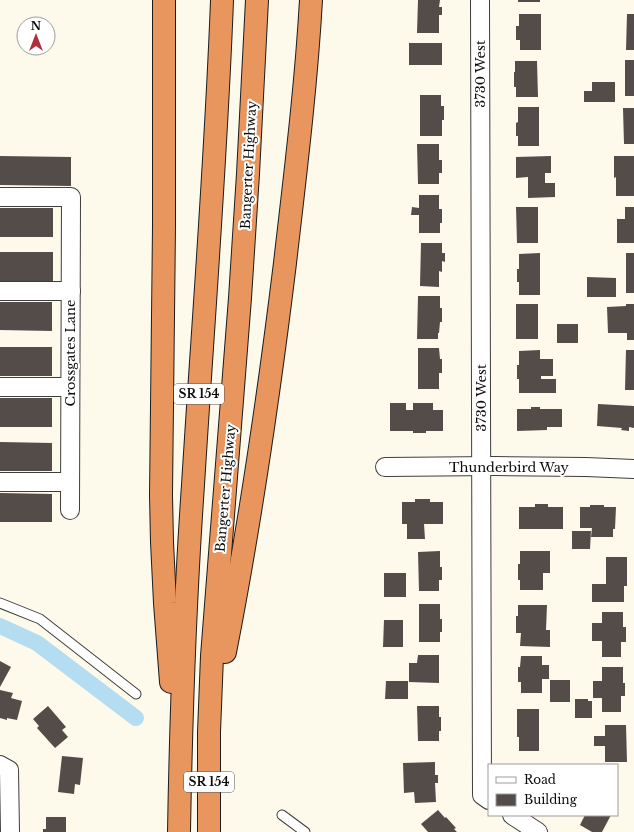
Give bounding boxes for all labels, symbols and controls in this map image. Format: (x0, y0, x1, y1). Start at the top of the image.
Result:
north arrow (16, 16, 56, 56)
text: N (31, 19, 42, 33)
street label: 3730 West (472, 40, 489, 108)
street label: Bangerter Highway (237, 100, 260, 230)
street label: Crossgates Lane (62, 300, 79, 406)
street label: 3730 West (473, 364, 490, 432)
road number: SR 154 (174, 384, 224, 404)
street label: Bangerter Highway (211, 423, 240, 553)
street label: Thunderbird Way (449, 459, 570, 476)
legend (488, 764, 618, 816)
road number: SR 154 (184, 772, 234, 792)
text: Road (524, 772, 556, 787)
text: Building (524, 792, 578, 807)

